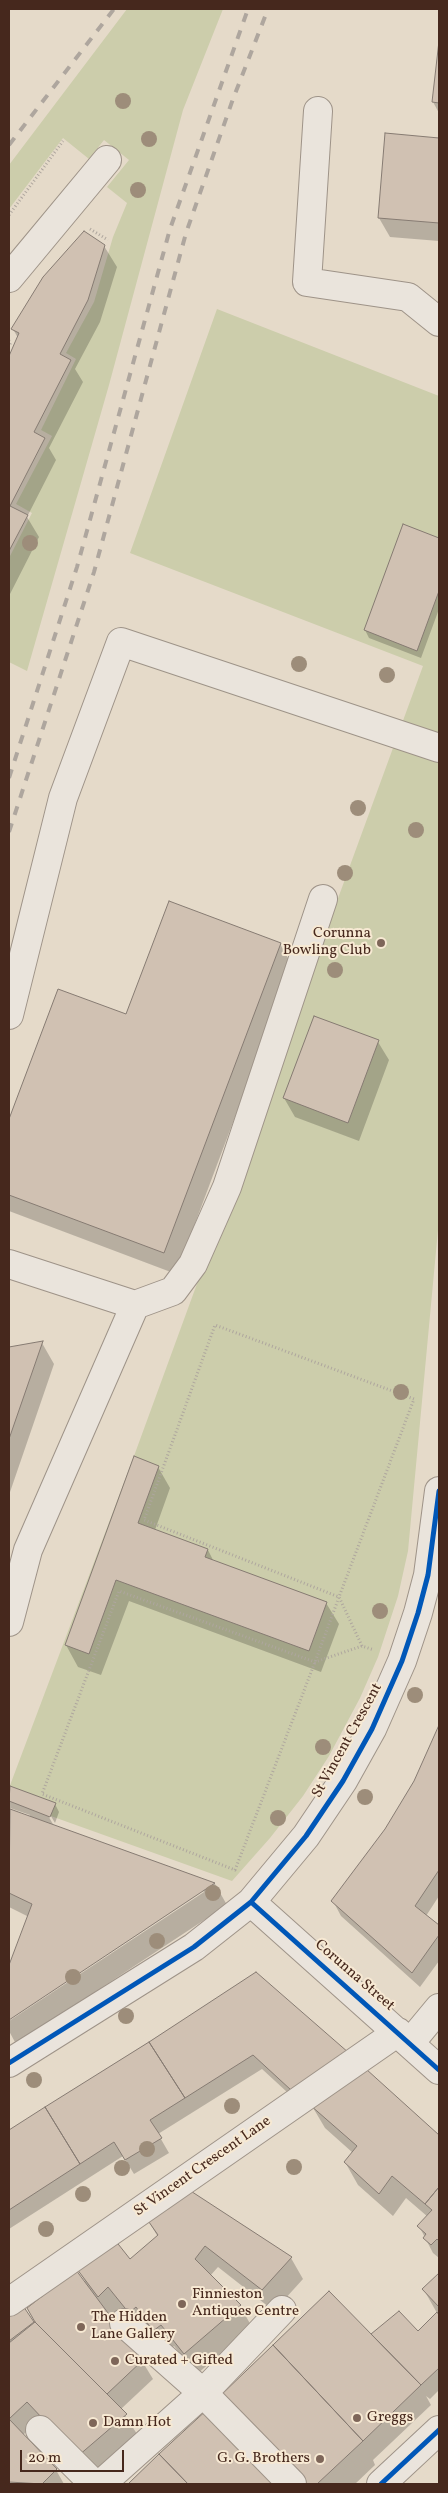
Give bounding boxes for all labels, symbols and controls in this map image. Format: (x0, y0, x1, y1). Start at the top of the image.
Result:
place label: Corunna Bowling Club (283, 925, 371, 960)
marker: Corunna Bowling Club (375, 937, 387, 949)
street label: St Vincent Crescent (309, 1681, 387, 1801)
street label: Corunna Street (310, 1936, 398, 2016)
street label: St Vincent Crescent Lane (131, 2113, 275, 2221)
place label: Finnieston Antiques Centre (192, 2286, 299, 2321)
marker: Finnieston Antiques Centre (176, 2298, 188, 2310)
place label: The Hidden Lane Gallery (91, 2309, 175, 2344)
marker: The Hidden Lane Gallery (75, 2321, 87, 2333)
place label: Curated + Gifted (125, 2352, 233, 2370)
marker: Curated + Gifted (109, 2355, 121, 2367)
place label: Greggs (367, 2409, 413, 2427)
marker: Greggs (351, 2412, 363, 2424)
place label: Damn Hot (103, 2414, 171, 2432)
marker: Damn Hot (87, 2417, 99, 2429)
scale bar (22, 2440, 126, 2472)
text: 20 m (28, 2448, 61, 2469)
place label: G. G. Brothers (217, 2450, 310, 2468)
marker: G. G. Brothers (314, 2453, 326, 2465)

